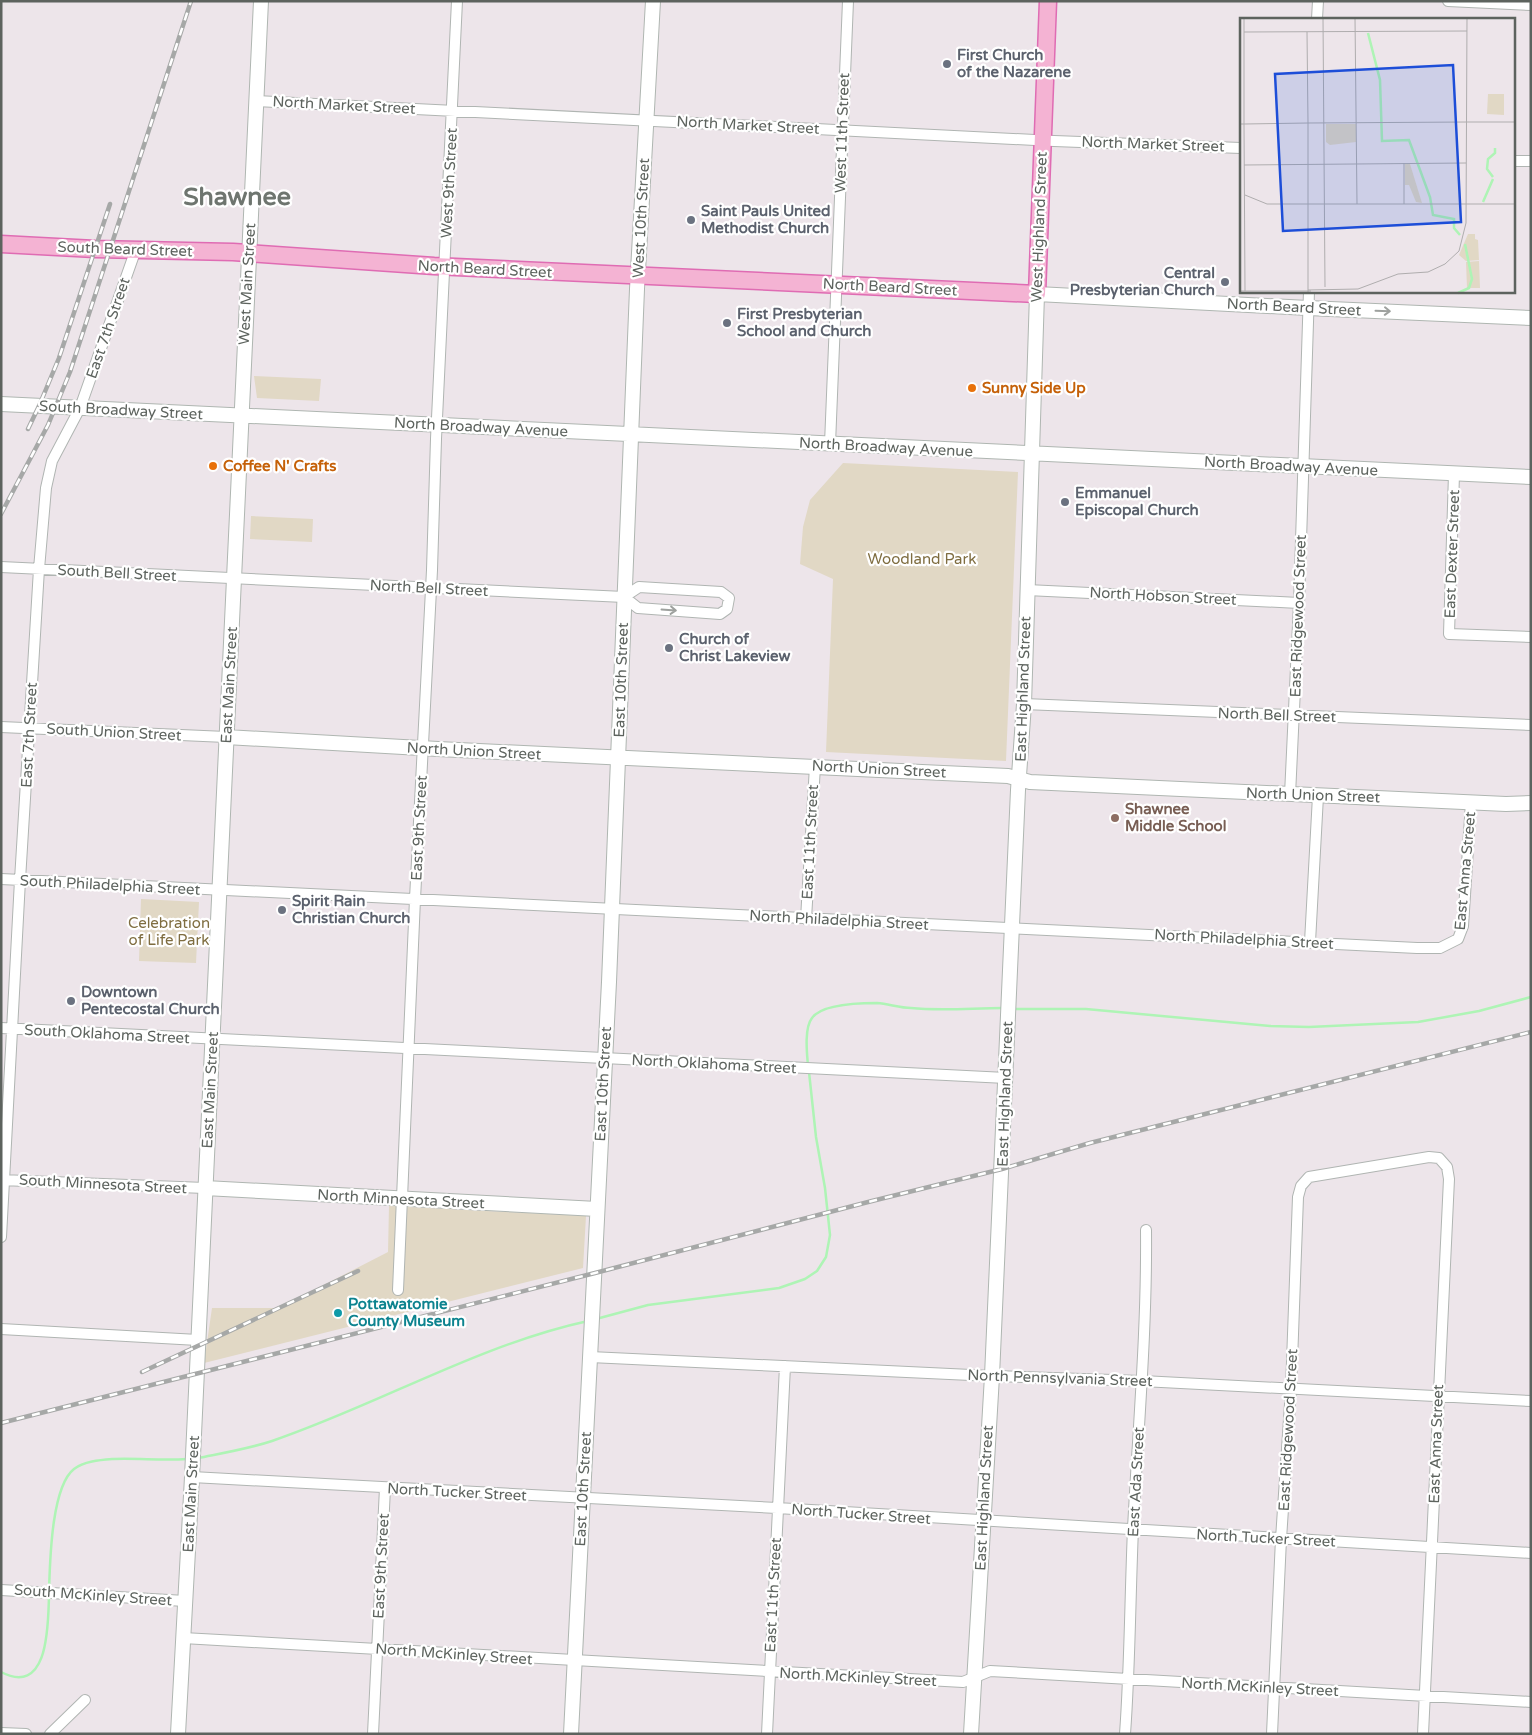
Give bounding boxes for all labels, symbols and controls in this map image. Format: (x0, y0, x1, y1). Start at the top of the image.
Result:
inset map (1240, 18, 1514, 292)
place label: First Church of the Nazarene (957, 46, 1071, 81)
marker: First Church of the Nazarene (941, 58, 953, 70)
street label: West 11th Street (831, 72, 853, 193)
street label: North Market Street (272, 92, 416, 118)
street label: North Market Street (676, 112, 820, 138)
street label: West 9th Street (437, 127, 461, 239)
street label: North Market Street (1081, 133, 1225, 156)
street label: West Highland Street (1027, 151, 1051, 303)
street label: West 10th Street (629, 157, 653, 279)
district label: Shawnee (183, 182, 291, 212)
place label: Saint Pauls United Methodist Church (701, 202, 831, 237)
marker: Saint Pauls United Methodist Church (685, 214, 697, 226)
street label: West Main Street (235, 222, 259, 346)
street label: South Beard Street (57, 238, 193, 260)
street label: North Beard Street (417, 256, 553, 282)
place label: Central Presbyterian Church (1070, 264, 1215, 300)
street label: North Beard Street (822, 274, 958, 300)
street label: East 7th Street (82, 275, 134, 381)
marker: Central Presbyterian Church (1219, 276, 1231, 288)
street label: North Beard Street (1226, 294, 1362, 320)
place label: First Presbyterian School and Church (737, 305, 871, 340)
one-way arrow (1374, 307, 1390, 316)
marker: First Presbyterian School and Church (721, 317, 733, 329)
place label: Sunny Side Up (982, 379, 1086, 398)
marker: Sunny Side Up (966, 382, 978, 394)
street label: South Broadway Street (39, 397, 204, 423)
street label: North Broadway Avenue (394, 413, 568, 441)
street label: North Broadway Avenue (799, 433, 973, 461)
street label: North Broadway Avenue (1204, 452, 1378, 480)
place label: Coffee N' Crafts (223, 457, 336, 475)
marker: Coffee N' Crafts (207, 460, 219, 472)
place label: Emmanuel Episcopal Church (1075, 484, 1199, 520)
street label: East Dexter Street (1441, 489, 1463, 619)
marker: Emmanuel Episcopal Church (1059, 496, 1071, 508)
street label: East Ridgewood Street (1286, 534, 1310, 698)
park label: Woodland Park (868, 550, 976, 568)
street label: South Bell Street (57, 561, 177, 585)
street label: North Bell Street (369, 576, 489, 600)
street label: North Hobson Street (1089, 583, 1237, 609)
one-way arrow (660, 606, 676, 615)
street label: East Highland Street (1011, 616, 1035, 762)
street label: East 10th Street (610, 622, 632, 738)
street label: East Main Street (217, 626, 241, 744)
place label: Church of Christ Lakeview (679, 630, 790, 665)
marker: Church of Christ Lakeview (663, 642, 675, 654)
street label: East 7th Street (17, 681, 41, 788)
street label: North Bell Street (1217, 704, 1337, 726)
street label: South Union Street (46, 719, 182, 745)
street label: North Union Street (406, 738, 542, 764)
street label: North Union Street (811, 756, 947, 782)
street label: East 9th Street (407, 774, 431, 881)
street label: East 11th Street (798, 784, 822, 900)
street label: North Union Street (1245, 784, 1381, 806)
place label: Shawnee Middle School (1125, 800, 1226, 835)
street label: East Anna Street (1451, 811, 1479, 931)
marker: Shawnee Middle School (1109, 812, 1121, 824)
street label: South Philadelphia Street (19, 871, 201, 899)
place label: Spirit Rain Christian Church (292, 892, 410, 927)
marker: Spirit Rain Christian Church (276, 904, 288, 916)
street label: North Philadelphia Street (749, 906, 929, 934)
park label: Celebration of Life Park (128, 914, 210, 949)
street label: North Philadelphia Street (1154, 925, 1334, 953)
place label: Downtown Pentecostal Church (81, 983, 220, 1018)
marker: Downtown Pentecostal Church (65, 995, 77, 1007)
street label: South Oklahoma Street (24, 1021, 191, 1047)
street label: East Highland Street (993, 1021, 1017, 1167)
street label: East 10th Street (591, 1026, 615, 1142)
street label: East Main Street (198, 1031, 222, 1149)
street label: North Oklahoma Street (631, 1051, 797, 1077)
street label: South Minnesota Street (18, 1171, 188, 1197)
street label: North Minnesota Street (317, 1186, 485, 1212)
place label: Pottawatomie County Museum (348, 1295, 465, 1331)
marker: Pottawatomie County Museum (332, 1307, 344, 1319)
street label: East Ridgewood Street (1275, 1348, 1301, 1512)
street label: North Pennsylvania Street (967, 1366, 1153, 1390)
street label: East Anna Street (1425, 1384, 1447, 1504)
street label: East Highland Street (971, 1425, 997, 1571)
street label: East Ada Street (1124, 1426, 1148, 1538)
street label: East 10th Street (571, 1431, 595, 1547)
street label: East Main Street (179, 1435, 203, 1553)
street label: North Tucker Street (387, 1479, 528, 1505)
street label: North Tucker Street (791, 1500, 932, 1528)
street label: East 9th Street (369, 1512, 393, 1619)
street label: North Tucker Street (1196, 1525, 1337, 1551)
street label: East 11th Street (761, 1537, 785, 1653)
street label: South McKinley Street (13, 1580, 173, 1610)
street label: North McKinley Street (375, 1640, 534, 1668)
street label: North McKinley Street (779, 1664, 937, 1690)
street label: North McKinley Street (1181, 1674, 1339, 1700)

